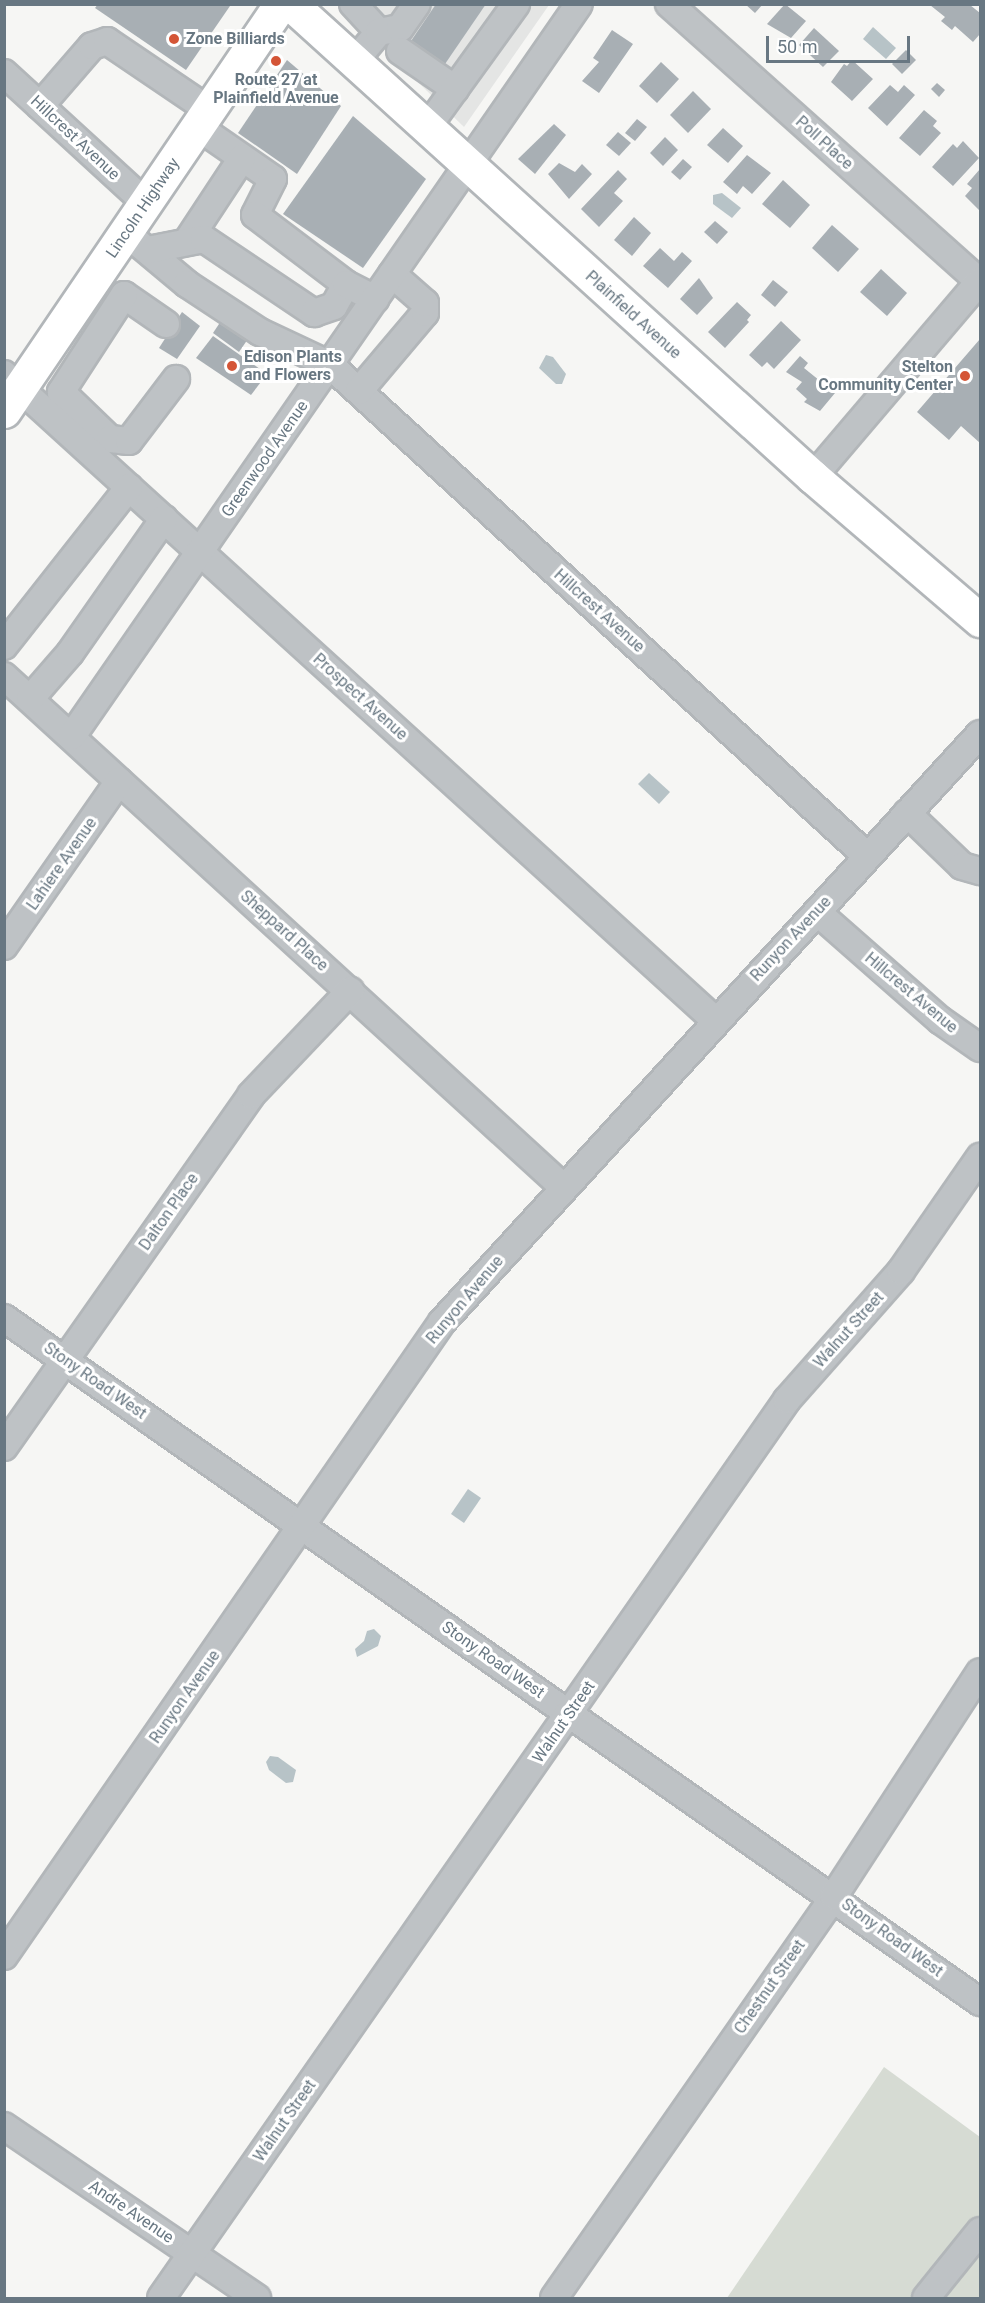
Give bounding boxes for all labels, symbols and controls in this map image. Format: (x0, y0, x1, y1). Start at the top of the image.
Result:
scale bar (769, 24, 913, 62)
place label: Zone Billiards (186, 29, 285, 49)
marker: Zone Billiards (167, 32, 181, 46)
text: 50 m (777, 36, 817, 57)
marker: Route 27 at Plainfield Avenue (269, 54, 283, 68)
place label: Route 27 at Plainfield Avenue (213, 70, 339, 108)
street label: Hillcrest Avenue (26, 92, 124, 184)
street label: Poll Place (791, 112, 857, 174)
street label: Lincoln Highway (102, 154, 184, 262)
street label: Plainfield Avenue (581, 267, 685, 363)
place label: Edison Plants and Flowers (244, 347, 342, 385)
place label: Stelton Community Center (818, 357, 953, 395)
marker: Edison Plants and Flowers (225, 359, 239, 373)
marker: Stelton Community Center (958, 369, 972, 383)
street label: Greenwood Avenue (218, 397, 312, 521)
street label: Hillcrest Avenue (550, 565, 648, 657)
street label: Prospect Avenue (309, 650, 411, 744)
street label: Lahiere Avenue (23, 814, 101, 914)
street label: Sheppard Place (236, 887, 332, 975)
street label: Runyon Avenue (747, 893, 835, 985)
street label: Hillcrest Avenue (861, 949, 961, 1037)
street label: Dalton Place (135, 1170, 203, 1254)
street label: Runyon Avenue (423, 1252, 507, 1348)
street label: Walnut Street (810, 1288, 888, 1372)
street label: Stony Road West (40, 1339, 150, 1423)
street label: Stony Road West (438, 1618, 548, 1702)
street label: Runyon Avenue (146, 1647, 224, 1747)
street label: Walnut Street (529, 1677, 599, 1767)
street label: Stony Road West (838, 1895, 946, 1981)
street label: Chestnut Street (731, 1936, 809, 2038)
street label: Walnut Street (250, 2076, 320, 2166)
street label: Andre Avenue (85, 2177, 177, 2247)

